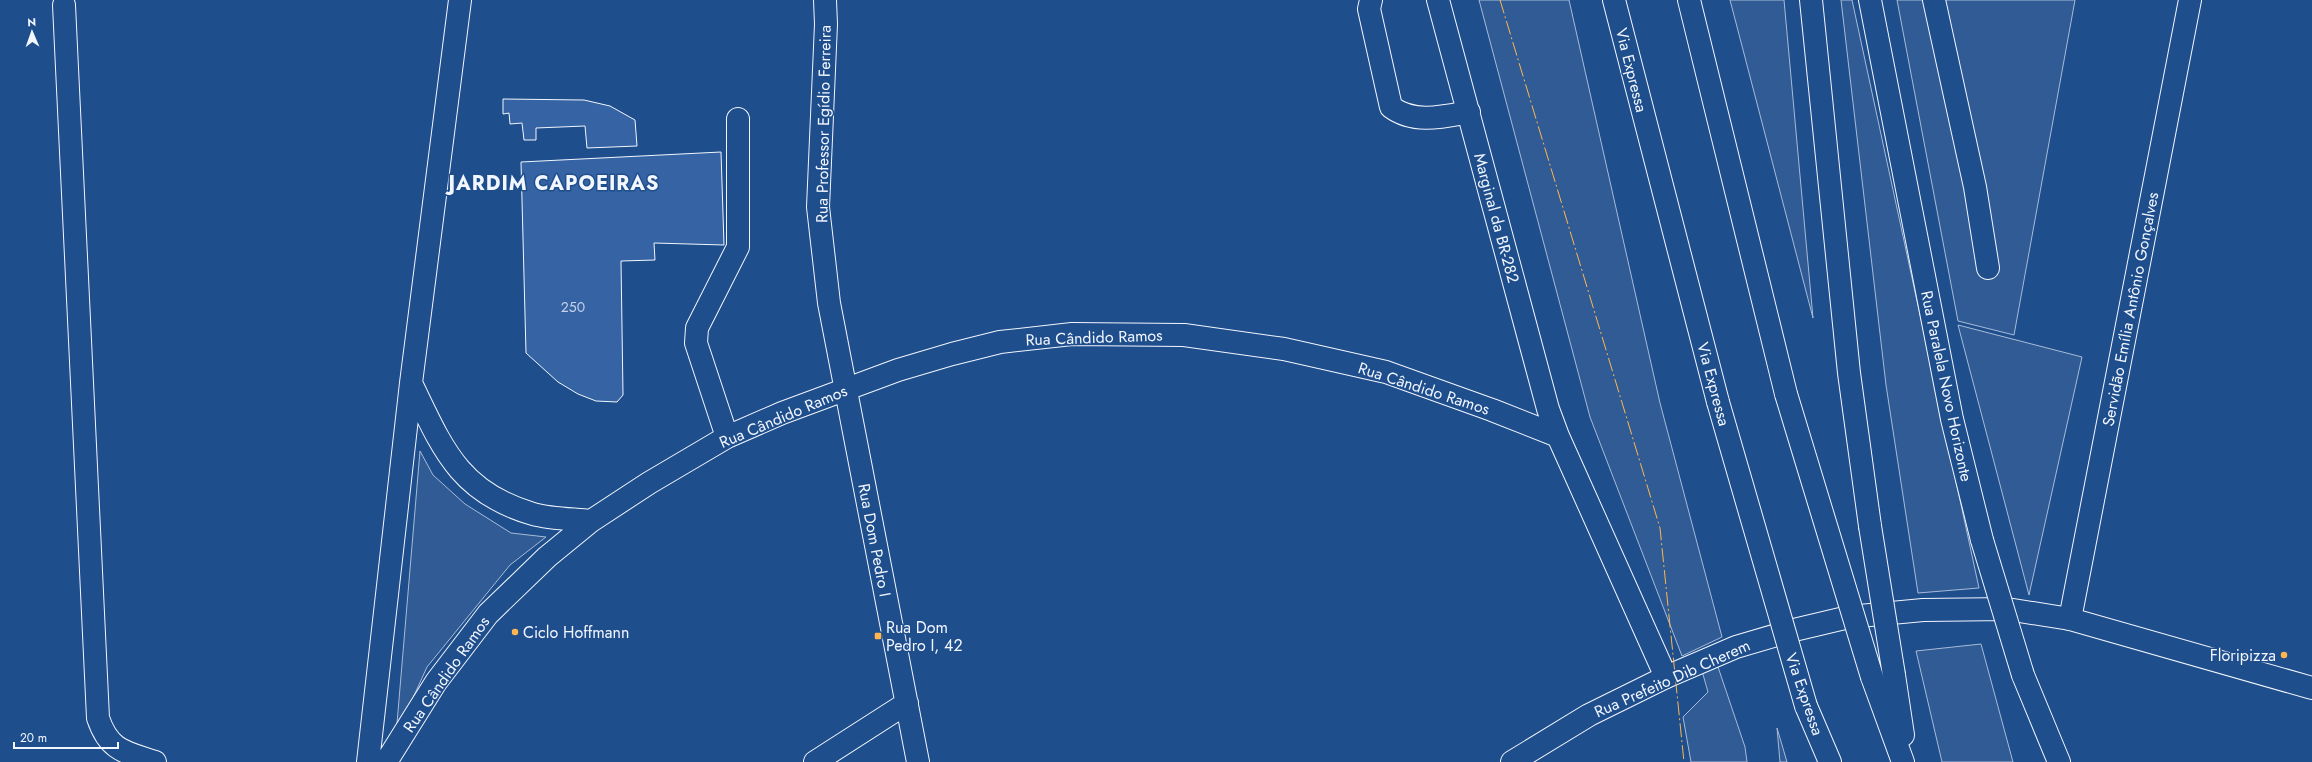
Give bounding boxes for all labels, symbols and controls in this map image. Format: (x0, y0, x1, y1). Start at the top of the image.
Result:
north arrow (12, 12, 52, 52)
text: N (27, 14, 36, 30)
street label: Rua Professor Egídio Ferreira (810, 25, 837, 223)
street label: Via Expressa (1610, 26, 1653, 115)
street label: Marginal da BR-282 (1468, 151, 1525, 286)
district label: JARDIM CAPOEIRAS (444, 169, 660, 198)
street label: Servidão Emília Antônio Gonçalves (2096, 190, 2164, 428)
street label: Rua Paralela Novo Horizonte (1915, 289, 1978, 484)
house number: 250 (561, 297, 585, 317)
street label: Rua Cândido Ramos (1025, 324, 1163, 351)
street label: Via Expressa (1691, 340, 1736, 429)
street label: Rua Cândido Ramos (1355, 356, 1493, 421)
street label: Rua Cândido Ramos (716, 379, 851, 454)
street label: Rua Dom Pedro I (852, 481, 897, 599)
street label: Rua Cândido Ramos (398, 611, 495, 737)
place label: Rua Dom Pedro I, 42 (886, 616, 963, 657)
place label: Ciclo Hoffmann (523, 621, 629, 644)
marker: Ciclo Hoffmann (510, 627, 520, 637)
marker: Rua Dom Pedro I, 42 (873, 631, 883, 641)
street label: Rua Prefeito Dib Cherem (1590, 634, 1754, 723)
place label: Floripizza (2210, 644, 2276, 667)
street label: Via Expressa (1780, 650, 1829, 739)
marker: Floripizza (2279, 650, 2289, 660)
scale bar (14, 724, 118, 750)
text: 20 m (20, 729, 47, 747)

